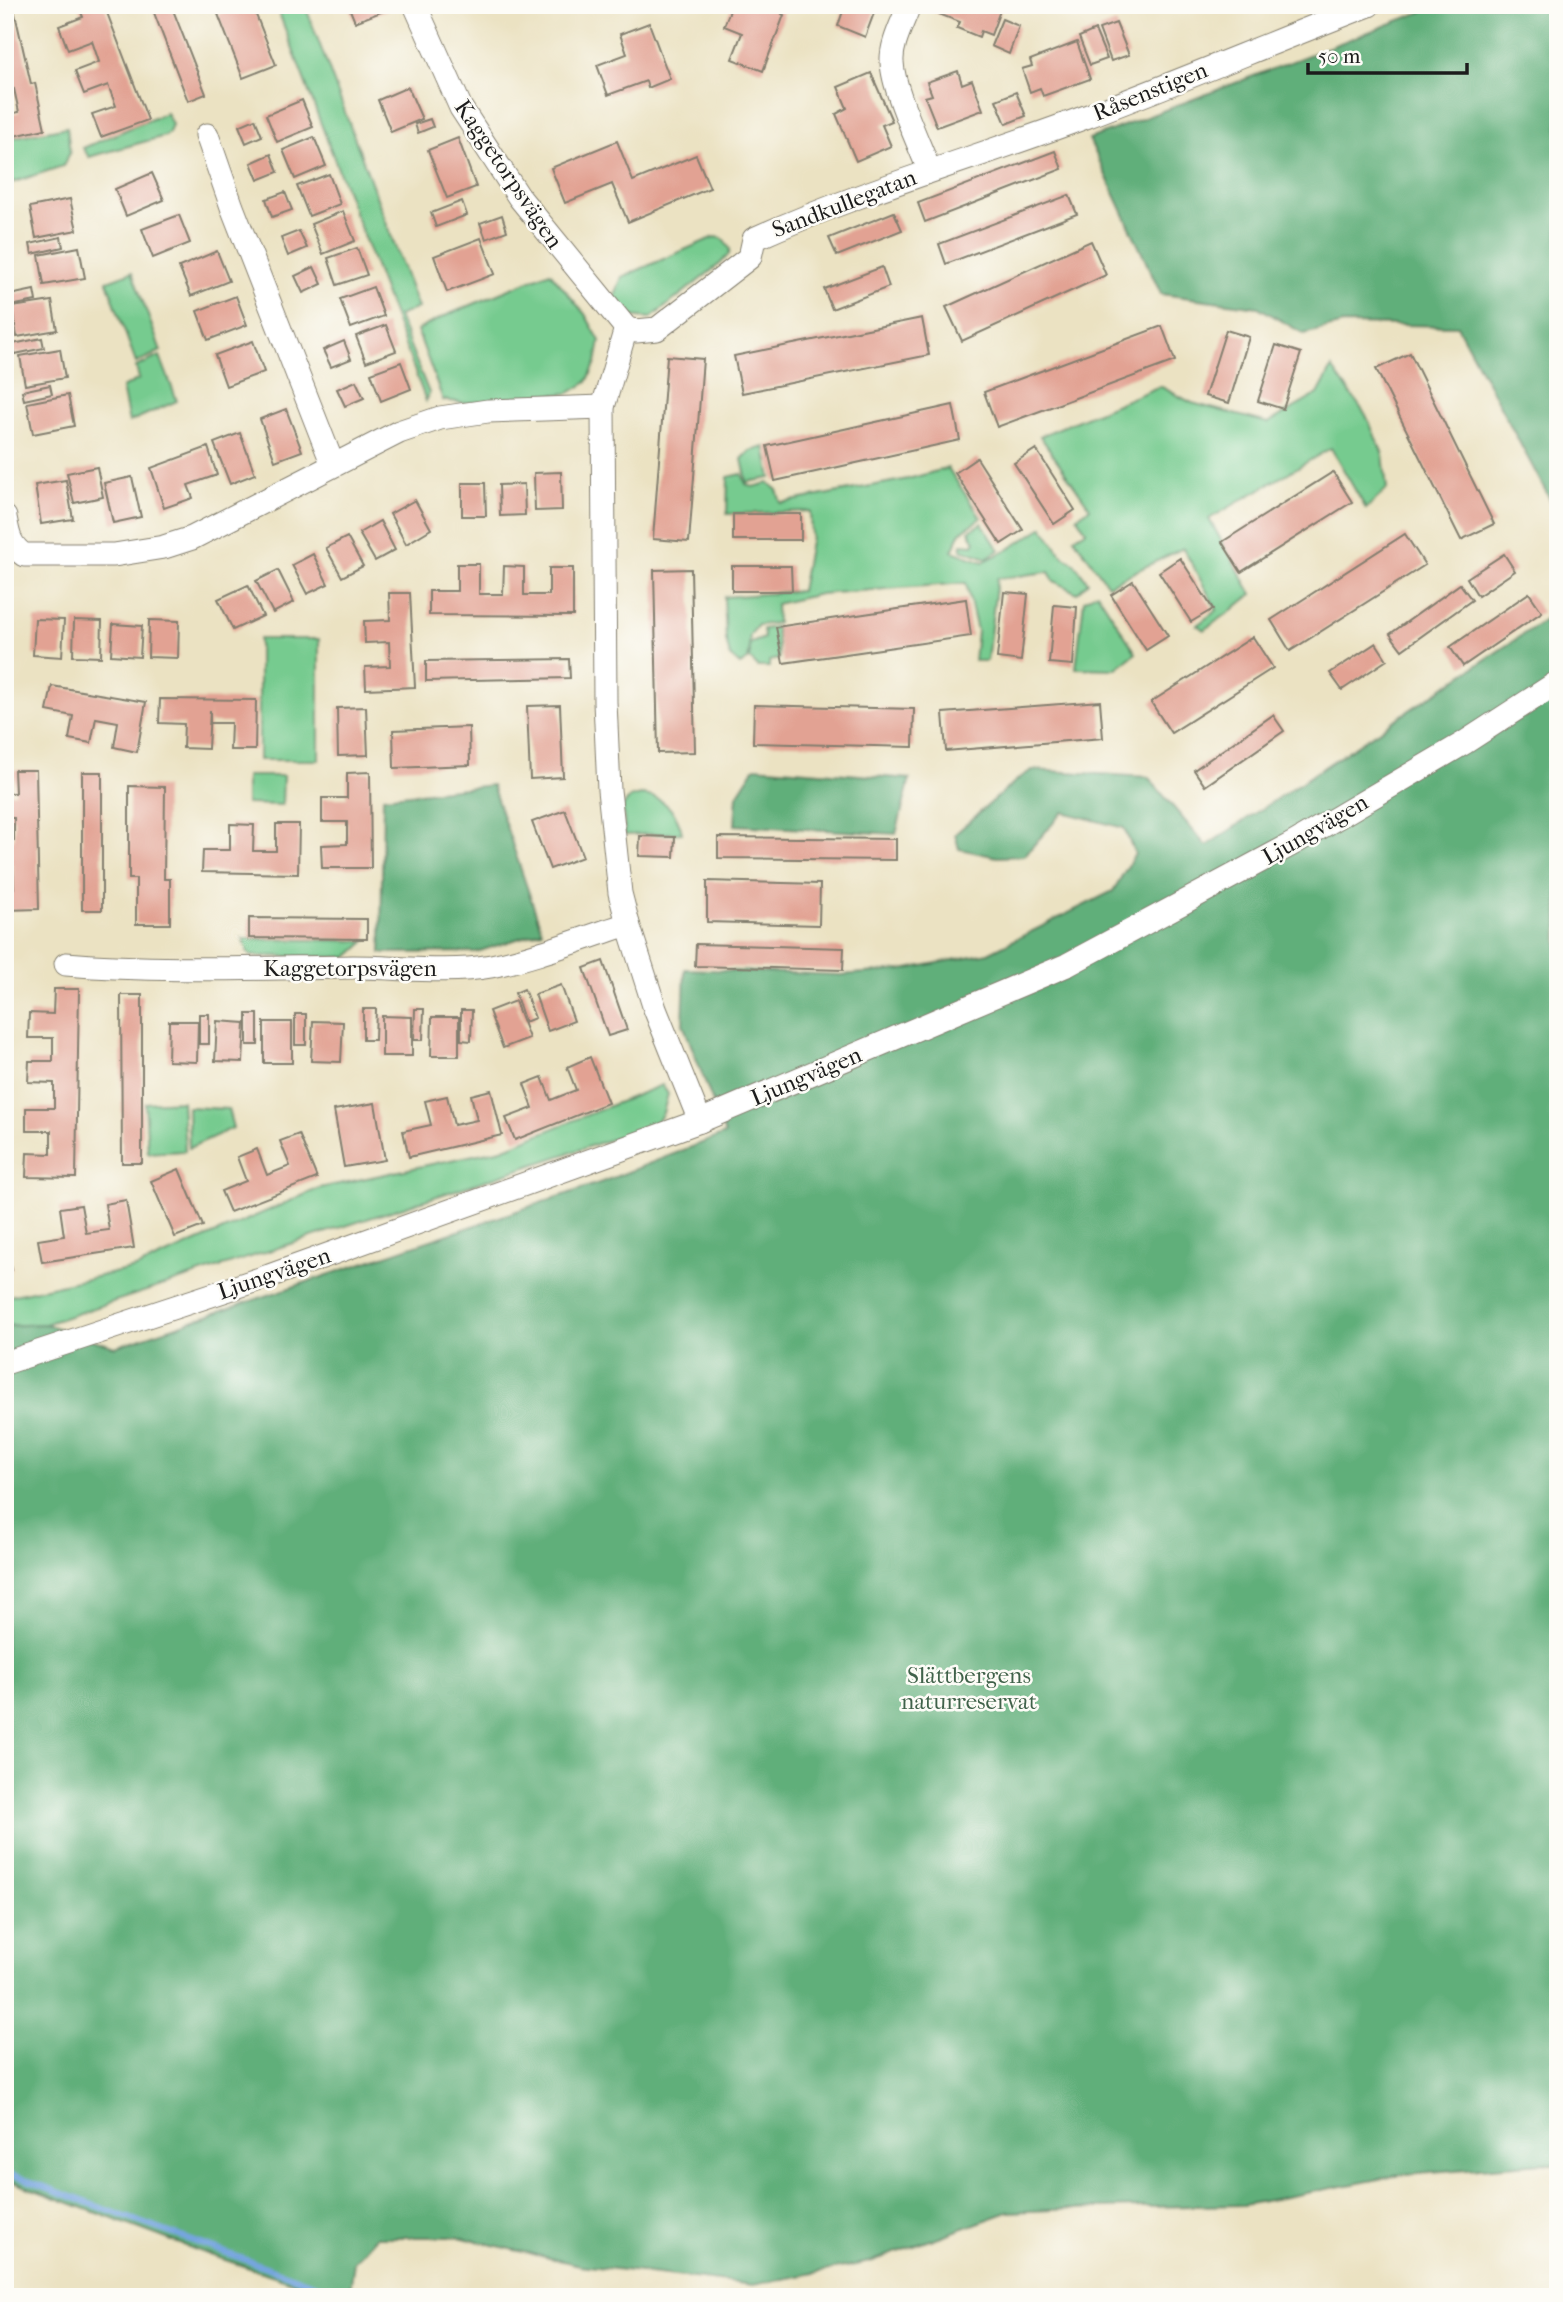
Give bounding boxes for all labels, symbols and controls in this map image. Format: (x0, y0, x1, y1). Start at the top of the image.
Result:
scale bar (1308, 32, 1467, 76)
text: 50 m (1318, 44, 1361, 68)
street label: Råsenstigen (1089, 56, 1212, 127)
street label: Kaggetorpsvägen (449, 95, 569, 254)
street label: Sandkullegatan (768, 163, 921, 243)
street label: Ljungvägen (1258, 788, 1373, 871)
street label: Kaggetorpsvägen (263, 955, 437, 982)
street label: Ljungvägen (747, 1041, 866, 1112)
street label: Ljungvägen (214, 1241, 335, 1305)
park label: Slättbergens naturreservat (901, 1662, 1037, 1715)

